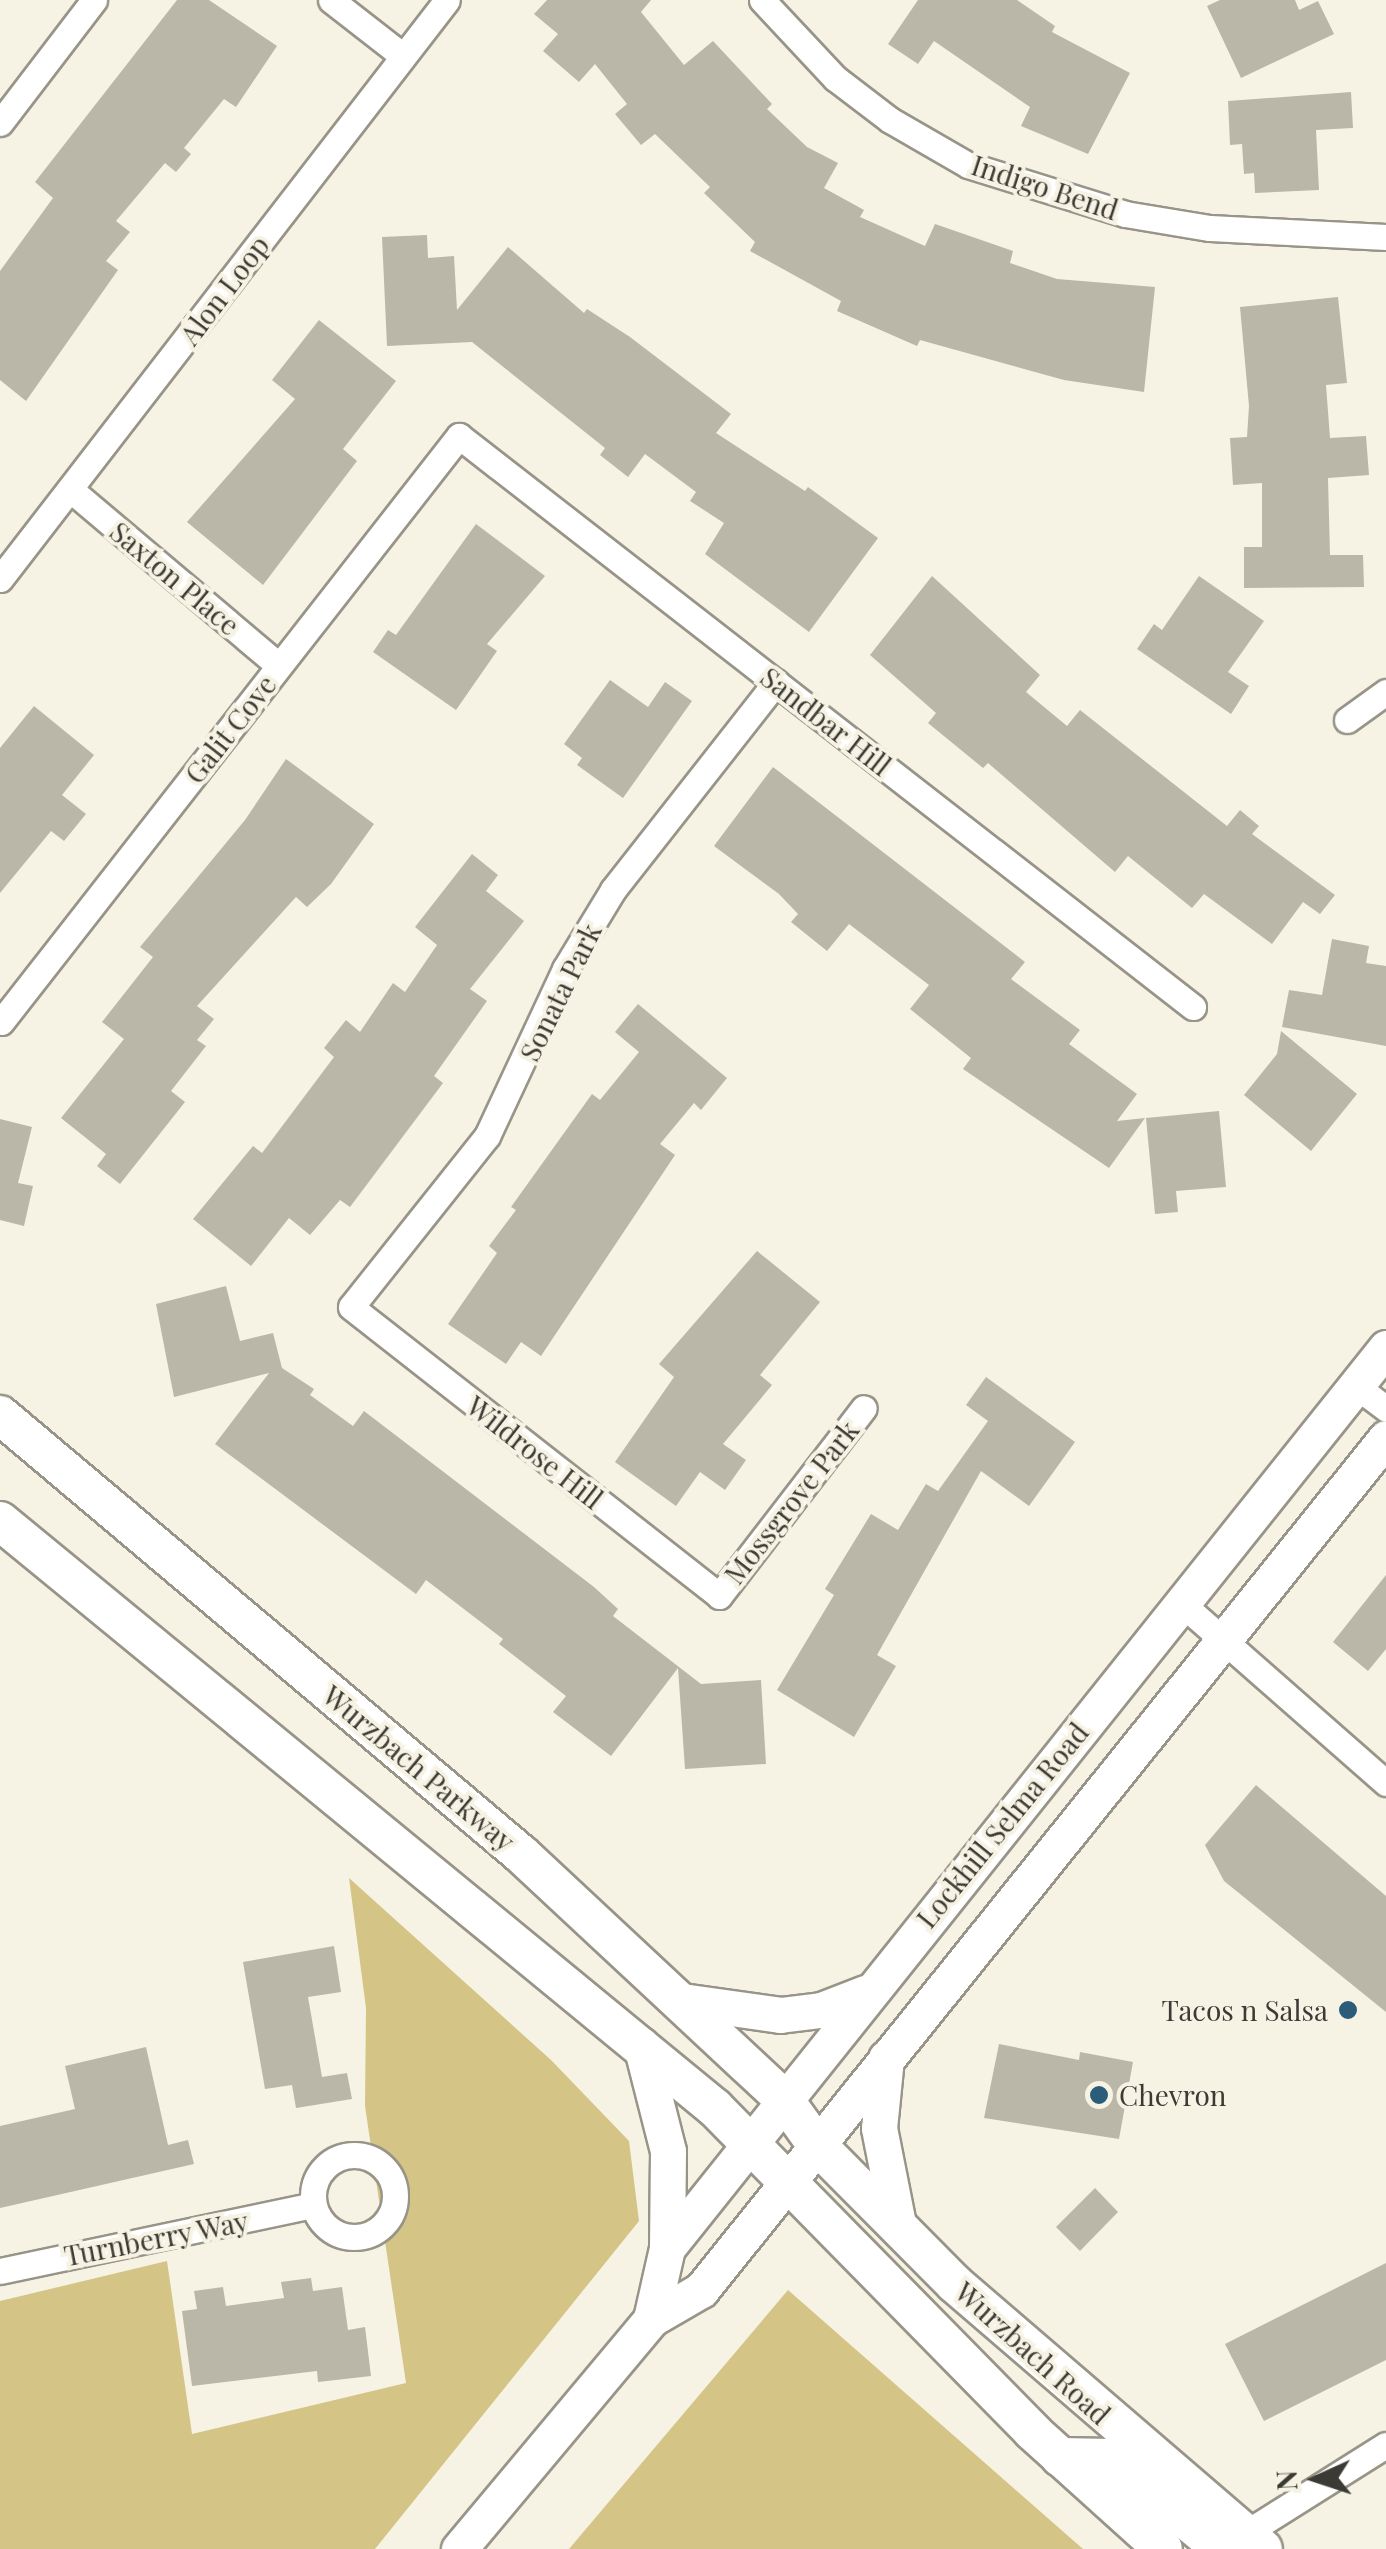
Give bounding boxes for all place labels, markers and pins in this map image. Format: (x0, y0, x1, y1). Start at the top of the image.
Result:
place label: Tacos n Salsa (1161, 1993, 1328, 2027)
marker: Tacos n Salsa (1337, 1999, 1359, 2021)
place label: Chevron (1119, 2078, 1226, 2112)
marker: Chevron (1088, 2084, 1110, 2106)

